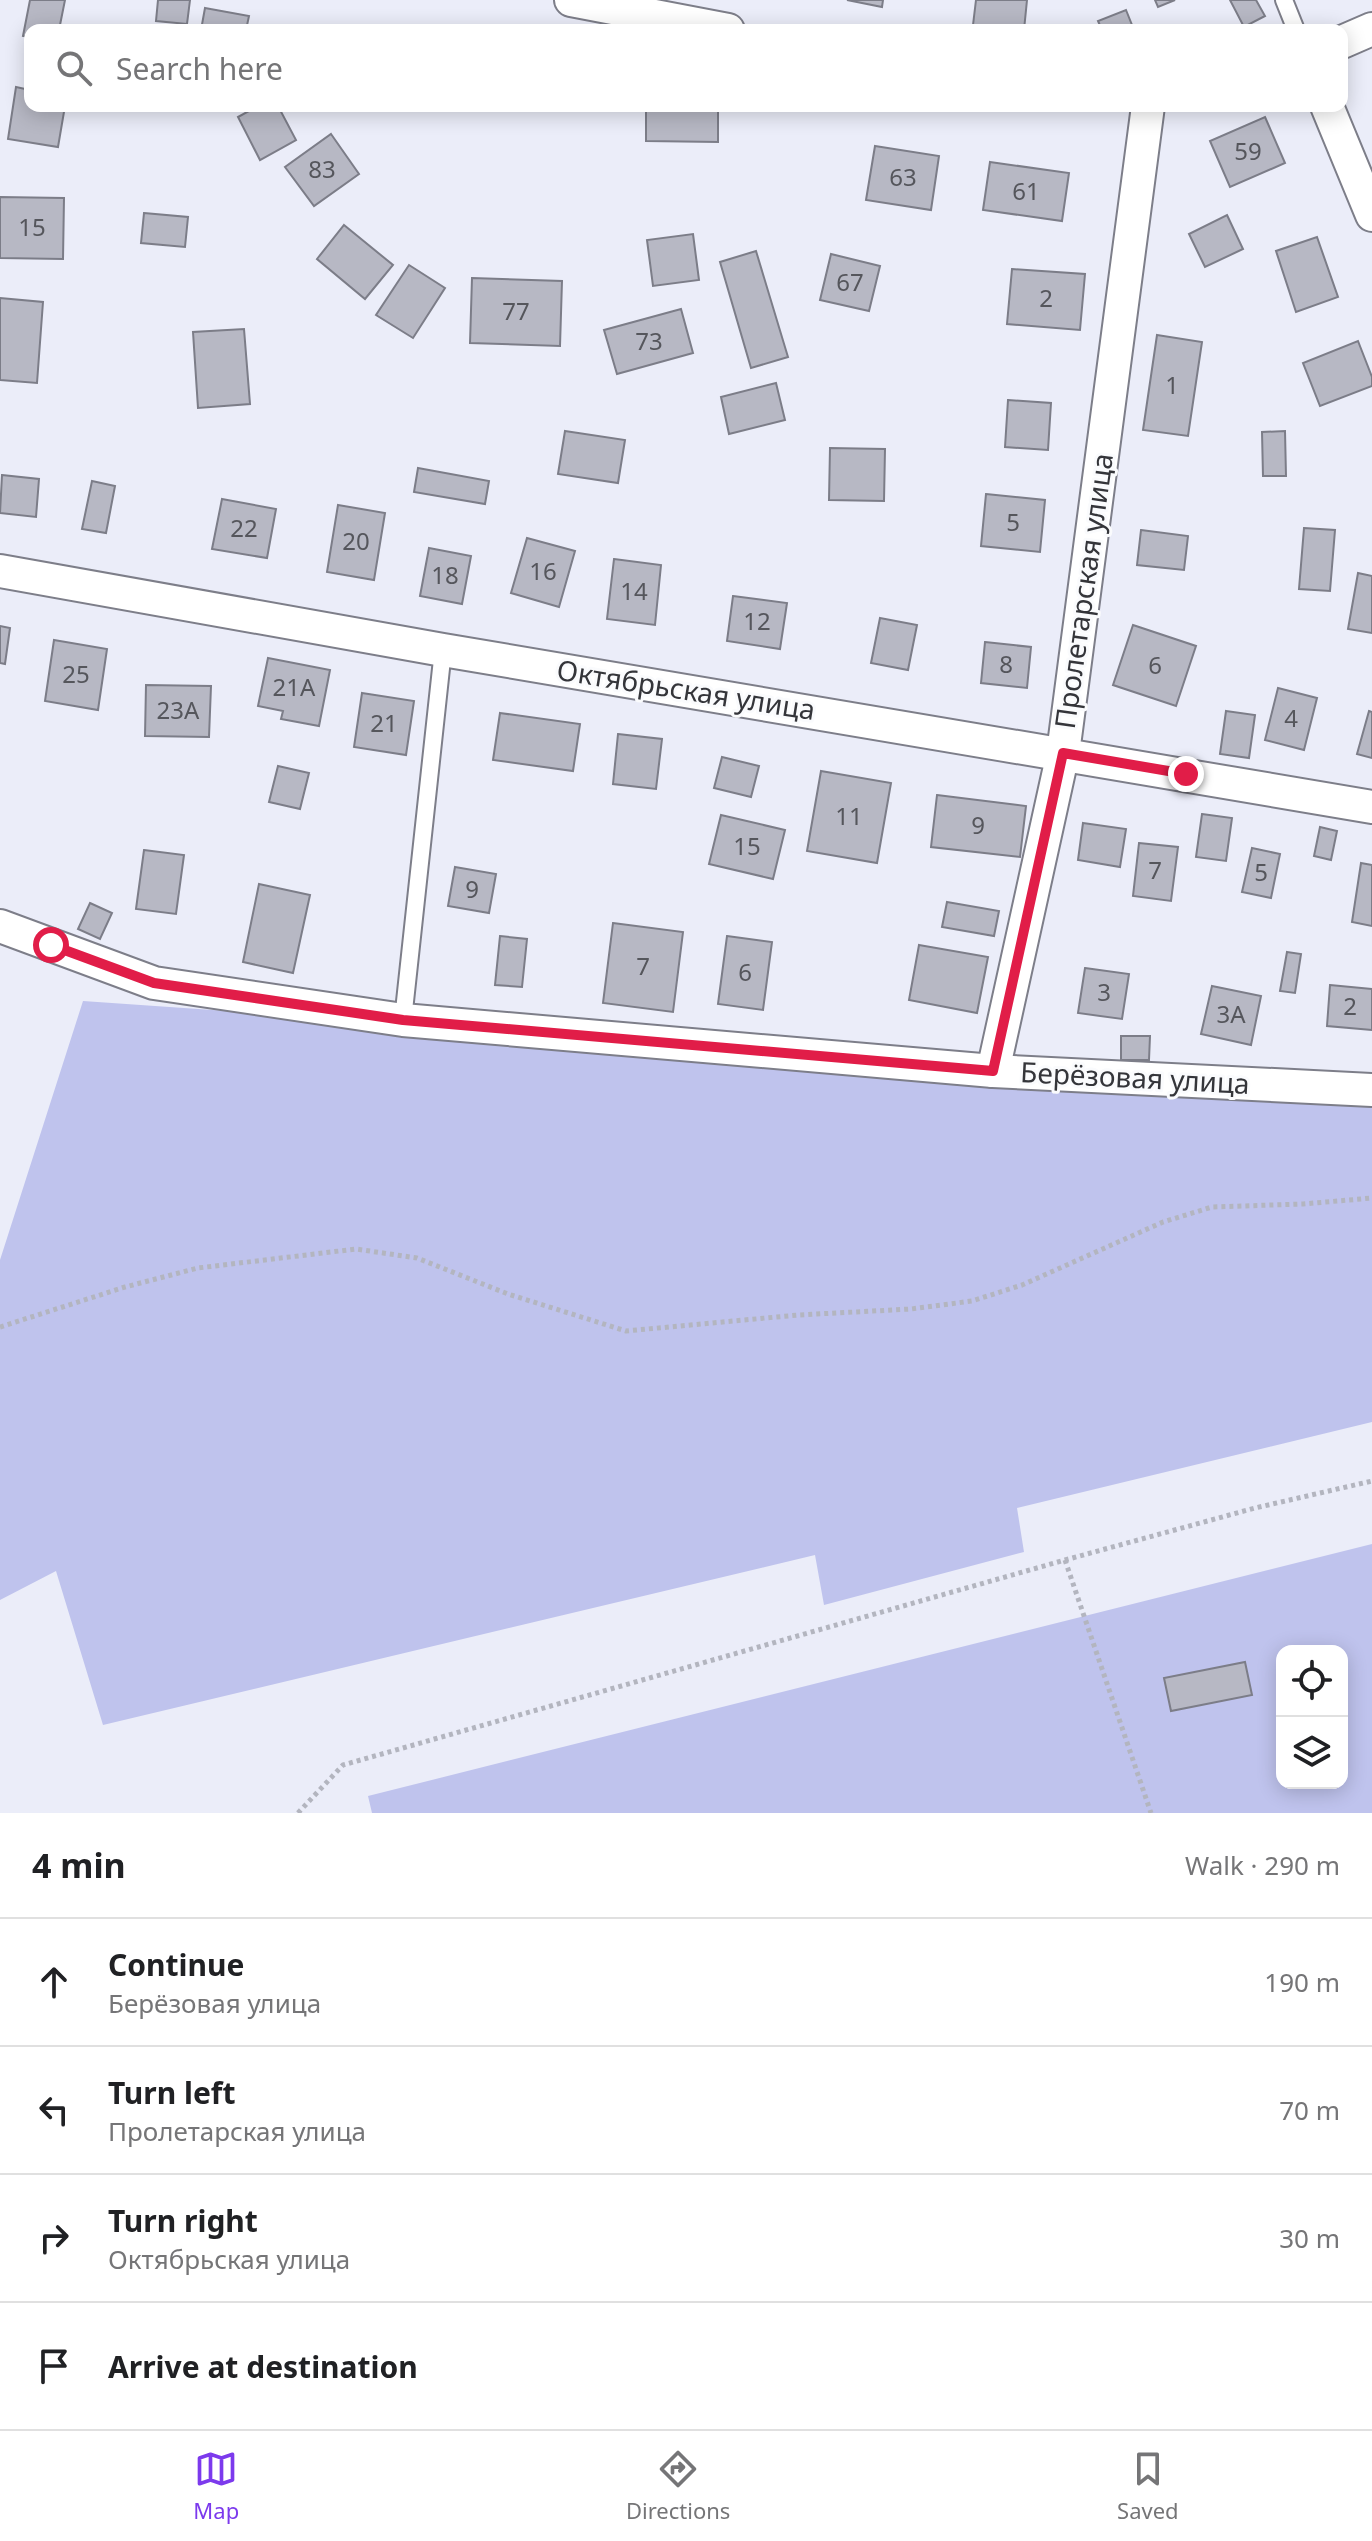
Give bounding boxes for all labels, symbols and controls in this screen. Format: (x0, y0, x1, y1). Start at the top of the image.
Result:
search box (24, 24, 1348, 112)
icon: search (52, 46, 96, 90)
text: Search here (116, 48, 283, 89)
house number: 59 (1234, 134, 1262, 167)
house number: 83 (308, 152, 336, 185)
house number: 63 (889, 160, 917, 193)
house number: 61 (1012, 174, 1040, 207)
house number: 15 (18, 210, 46, 243)
house number: 67 (836, 265, 864, 298)
house number: 2 (1039, 281, 1053, 314)
house number: 77 (502, 294, 530, 327)
house number: 73 (635, 324, 663, 357)
house number: 1 (1165, 368, 1179, 401)
street label: Пролетарская улица (1045, 451, 1121, 731)
house number: 5 (1006, 505, 1020, 538)
house number: 22 (230, 511, 258, 544)
house number: 20 (342, 524, 370, 557)
house number: 16 (529, 554, 557, 587)
house number: 18 (431, 558, 459, 591)
house number: 14 (620, 574, 648, 607)
house number: 12 (743, 604, 771, 637)
house number: 8 (999, 647, 1013, 680)
house number: 6 (1148, 648, 1162, 681)
street label: Октябрьская улица (554, 650, 818, 728)
house number: 25 (62, 657, 90, 690)
house number: 21А (273, 670, 316, 703)
house number: 23А (157, 693, 200, 726)
house number: 4 (1284, 701, 1298, 734)
house number: 21 (370, 706, 398, 739)
route end (1168, 756, 1204, 792)
house number: 11 (835, 799, 863, 832)
house number: 9 (971, 808, 985, 841)
house number: 15 (733, 829, 761, 862)
house number: 7 (1148, 853, 1162, 886)
house number: 5 (1254, 855, 1268, 888)
house number: 9 (465, 872, 479, 905)
route start (33, 927, 69, 963)
house number: 7 (636, 949, 650, 982)
house number: 6 (738, 955, 752, 988)
house number: 3 (1097, 975, 1111, 1008)
house number: 2 (1343, 989, 1357, 1022)
house number: 3А (1216, 997, 1246, 1030)
street label: Берёзовая улица (1019, 1052, 1251, 1102)
map controls (1276, 1645, 1348, 1789)
button: locate (1276, 1645, 1348, 1717)
button: layers (1276, 1717, 1348, 1789)
text: 4 min (32, 1842, 126, 1888)
text: Walk · 290 m (1185, 1847, 1340, 1883)
text: Continue (108, 1944, 244, 1985)
icon: ahead (32, 1960, 76, 2004)
text: 190 m (1264, 1964, 1340, 2000)
text: Берёзовая улица (108, 1985, 321, 2021)
text: Turn left (108, 2072, 236, 2113)
icon: left (32, 2088, 76, 2132)
text: 70 m (1279, 2092, 1340, 2128)
text: Пролетарская улица (108, 2113, 366, 2149)
text: Turn right (108, 2200, 258, 2241)
icon: right (32, 2216, 76, 2260)
text: 30 m (1279, 2220, 1340, 2256)
text: Октябрьская улица (108, 2241, 350, 2277)
icon: arrive (32, 2344, 76, 2388)
text: Arrive at destination (108, 2346, 418, 2387)
tab: Map (193, 2447, 239, 2525)
tab: Directions (626, 2447, 730, 2525)
tab: Saved (1117, 2447, 1179, 2525)

